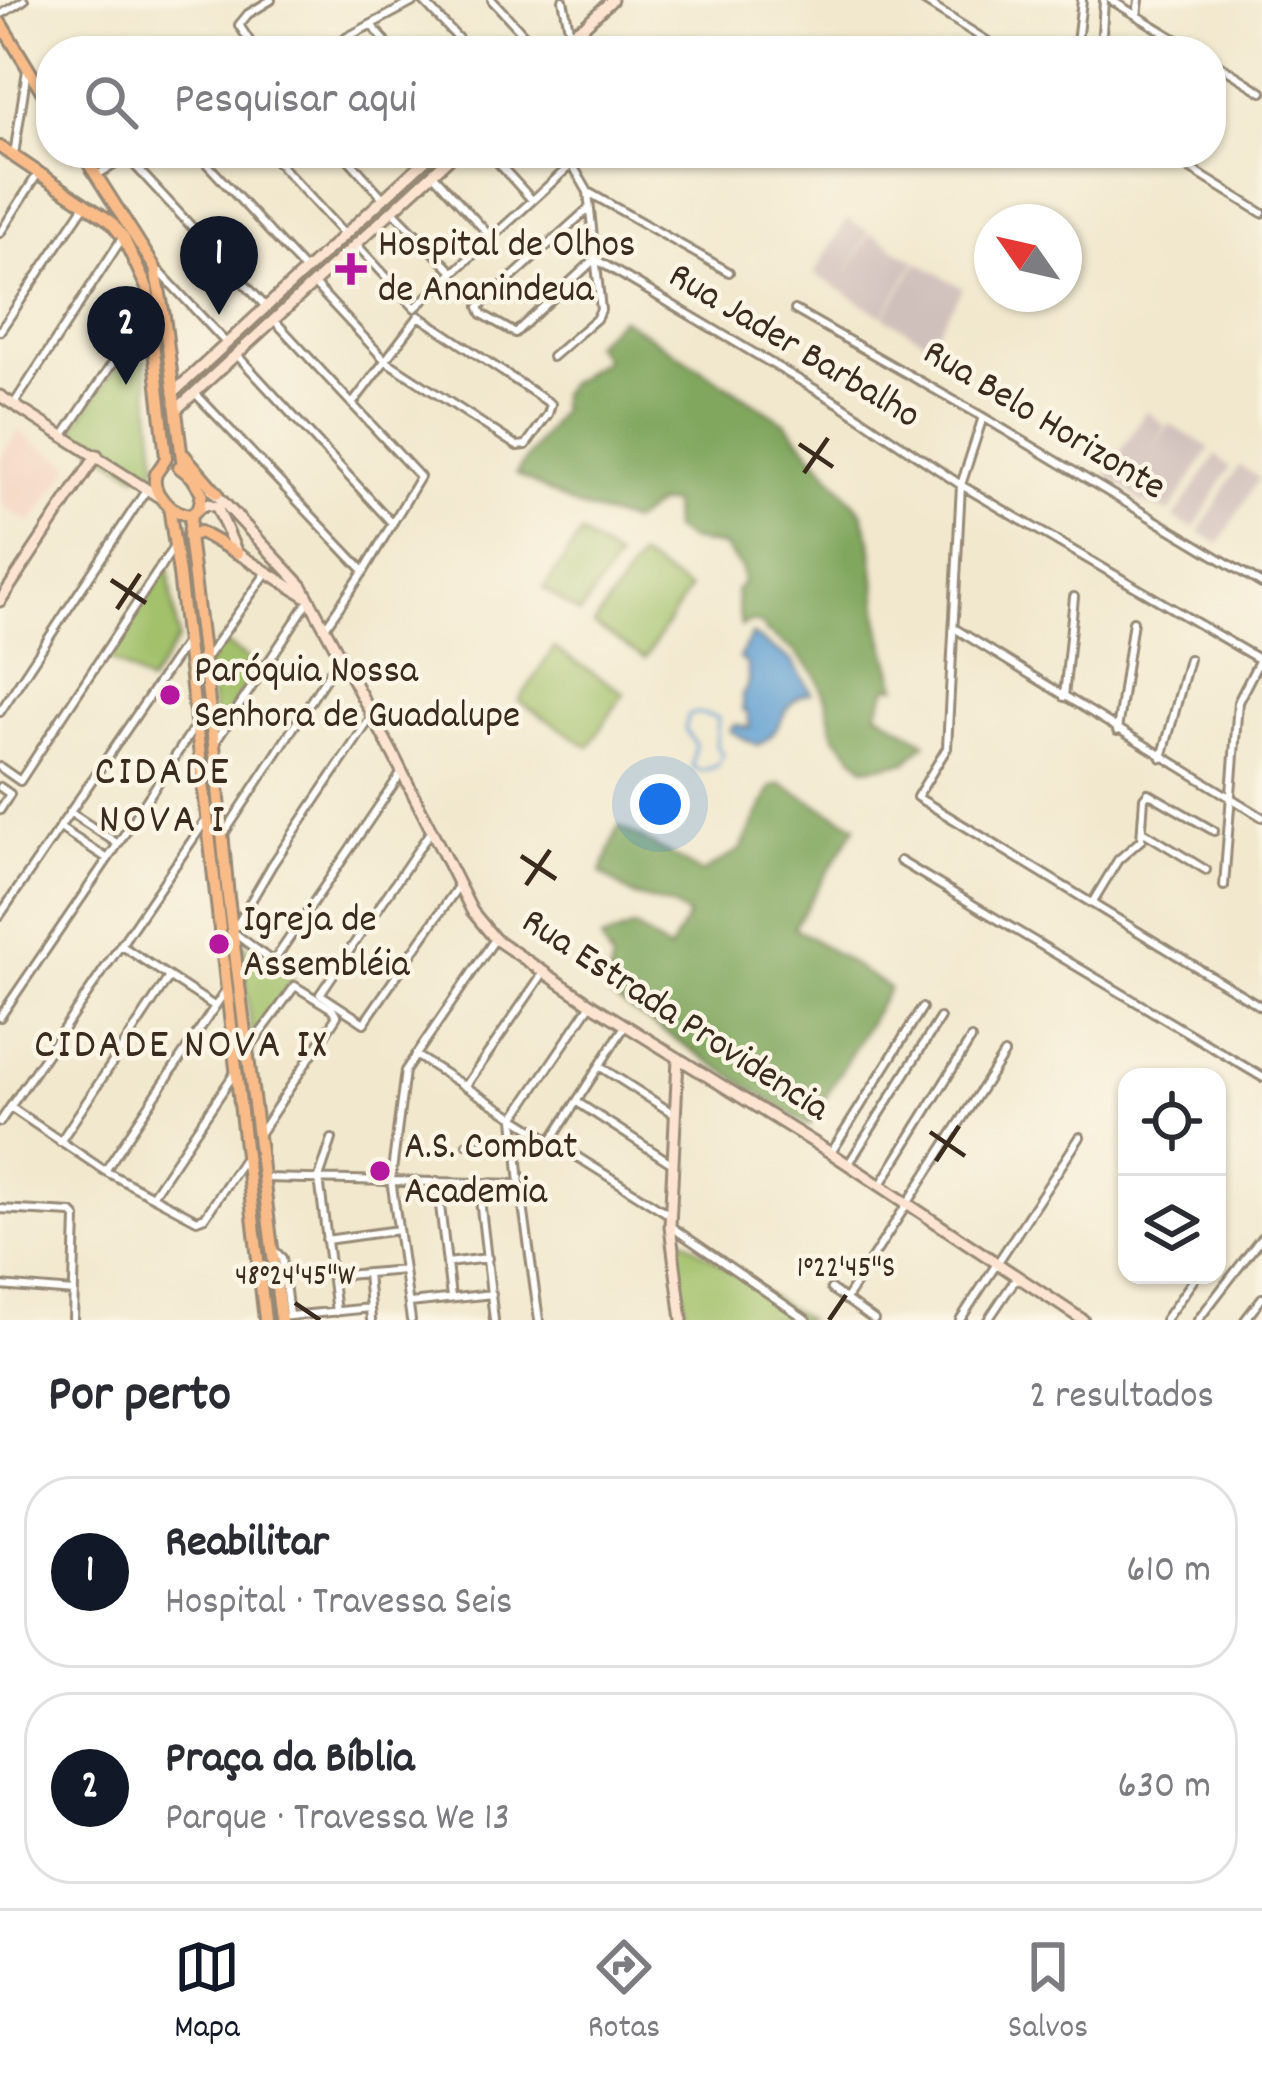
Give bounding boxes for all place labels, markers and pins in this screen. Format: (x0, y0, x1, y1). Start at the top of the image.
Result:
pin: 1 (180, 216, 258, 315)
place label: Hospital de Olhos de Ananindeua (378, 220, 635, 320)
marker: Hospital de Olhos de Ananindeua (335, 253, 367, 285)
pin: 2 (87, 286, 165, 385)
place label: Paróquia Nossa Senhora de Guadalupe (194, 646, 520, 746)
marker: Paróquia Nossa Senhora de Guadalupe (157, 682, 183, 708)
place label: Igreja de Assembléia (243, 895, 410, 995)
marker: Igreja de Assembléia (206, 931, 232, 957)
place label: A.S. Combat Academia (404, 1122, 577, 1222)
marker: A.S. Combat Academia (367, 1158, 393, 1184)

